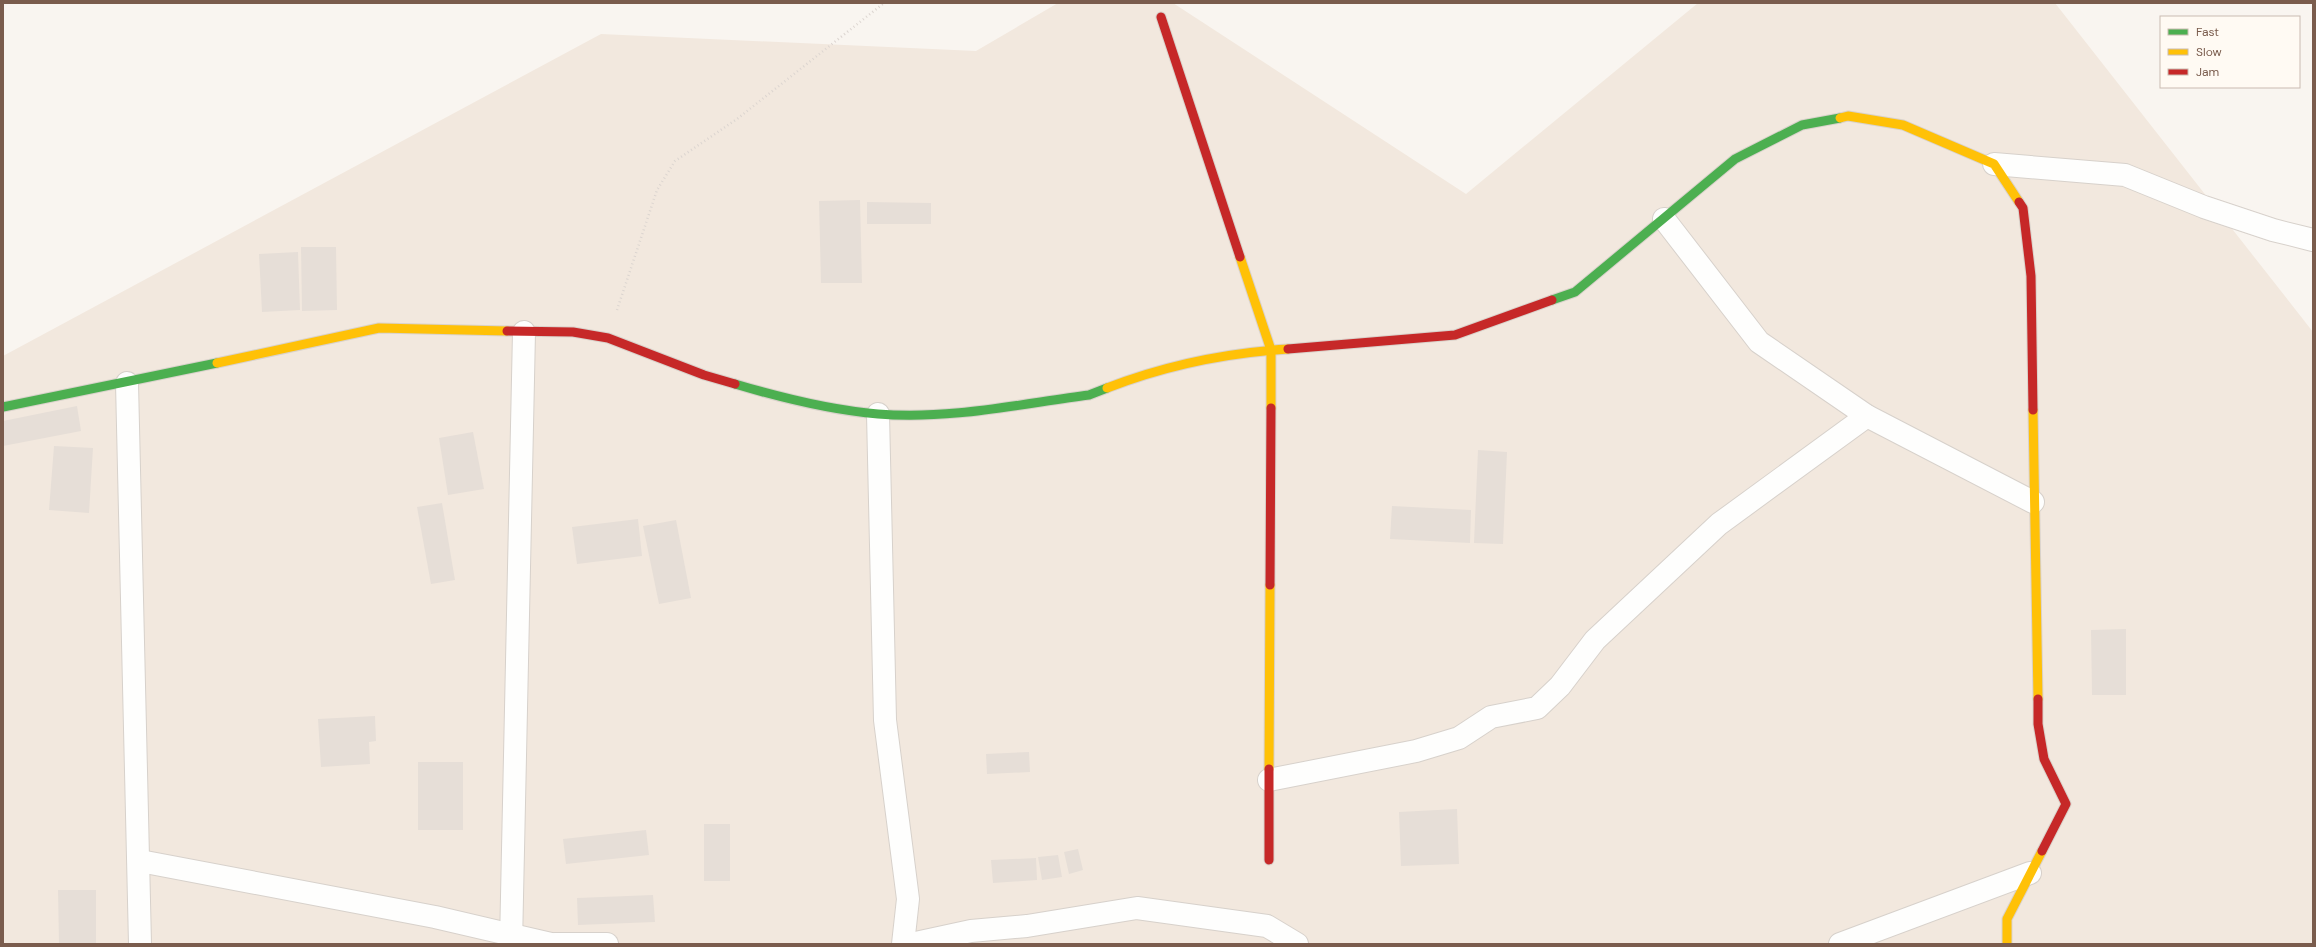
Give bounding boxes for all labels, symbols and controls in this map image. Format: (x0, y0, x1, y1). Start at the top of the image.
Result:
legend (2160, 16, 2300, 88)
text: Fast (2196, 24, 2219, 40)
text: Slow (2196, 44, 2222, 60)
text: Jam (2196, 64, 2219, 80)

